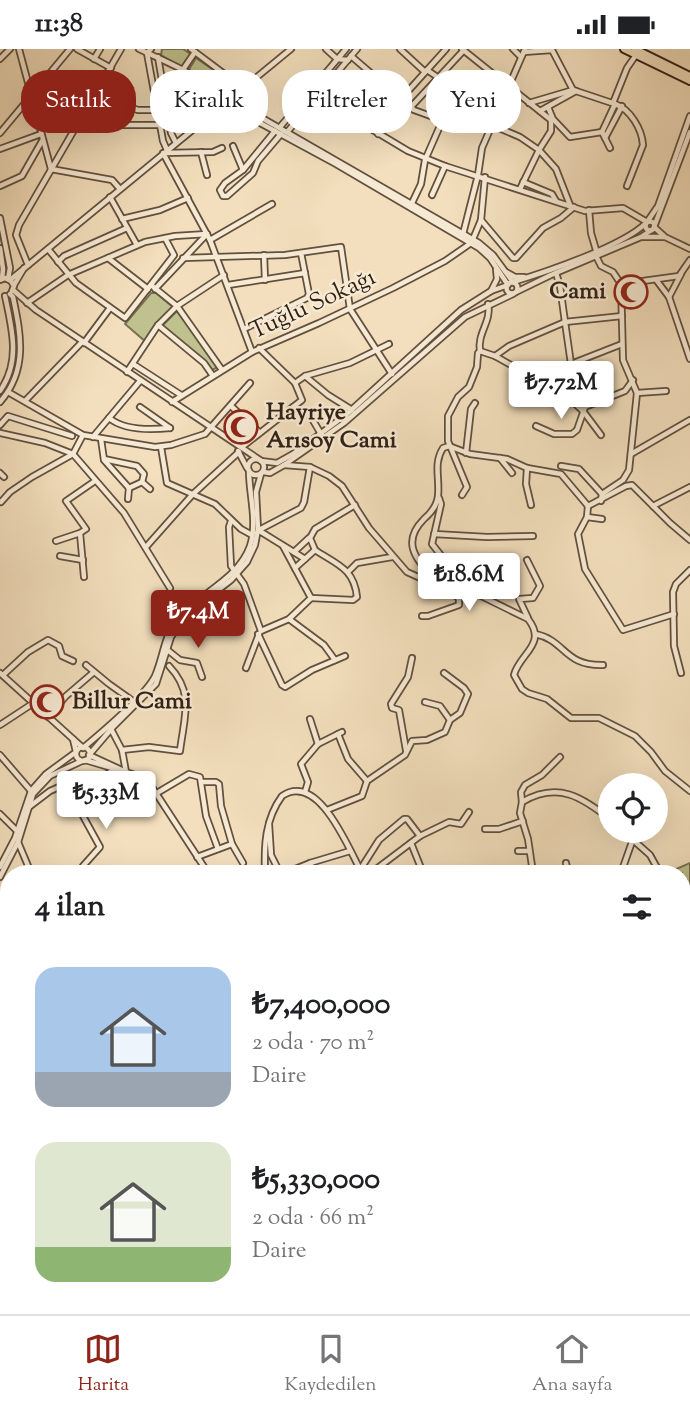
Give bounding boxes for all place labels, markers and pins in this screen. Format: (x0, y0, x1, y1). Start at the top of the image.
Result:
mosque icon: Cami (612, 273, 650, 311)
place label: Cami (549, 275, 606, 309)
pin: ₺7.72M (504, 361, 618, 421)
place label: Hayriye Arısoy Cami (266, 396, 397, 458)
mosque icon: Hayriye Arısoy Cami (222, 408, 260, 446)
pin: ₺18.6M (412, 553, 526, 613)
pin: ₺7.4M (149, 591, 247, 650)
mosque icon: Billur Cami (28, 683, 66, 721)
place label: Billur Cami (72, 685, 192, 719)
pin: ₺5.33M (49, 771, 163, 831)

